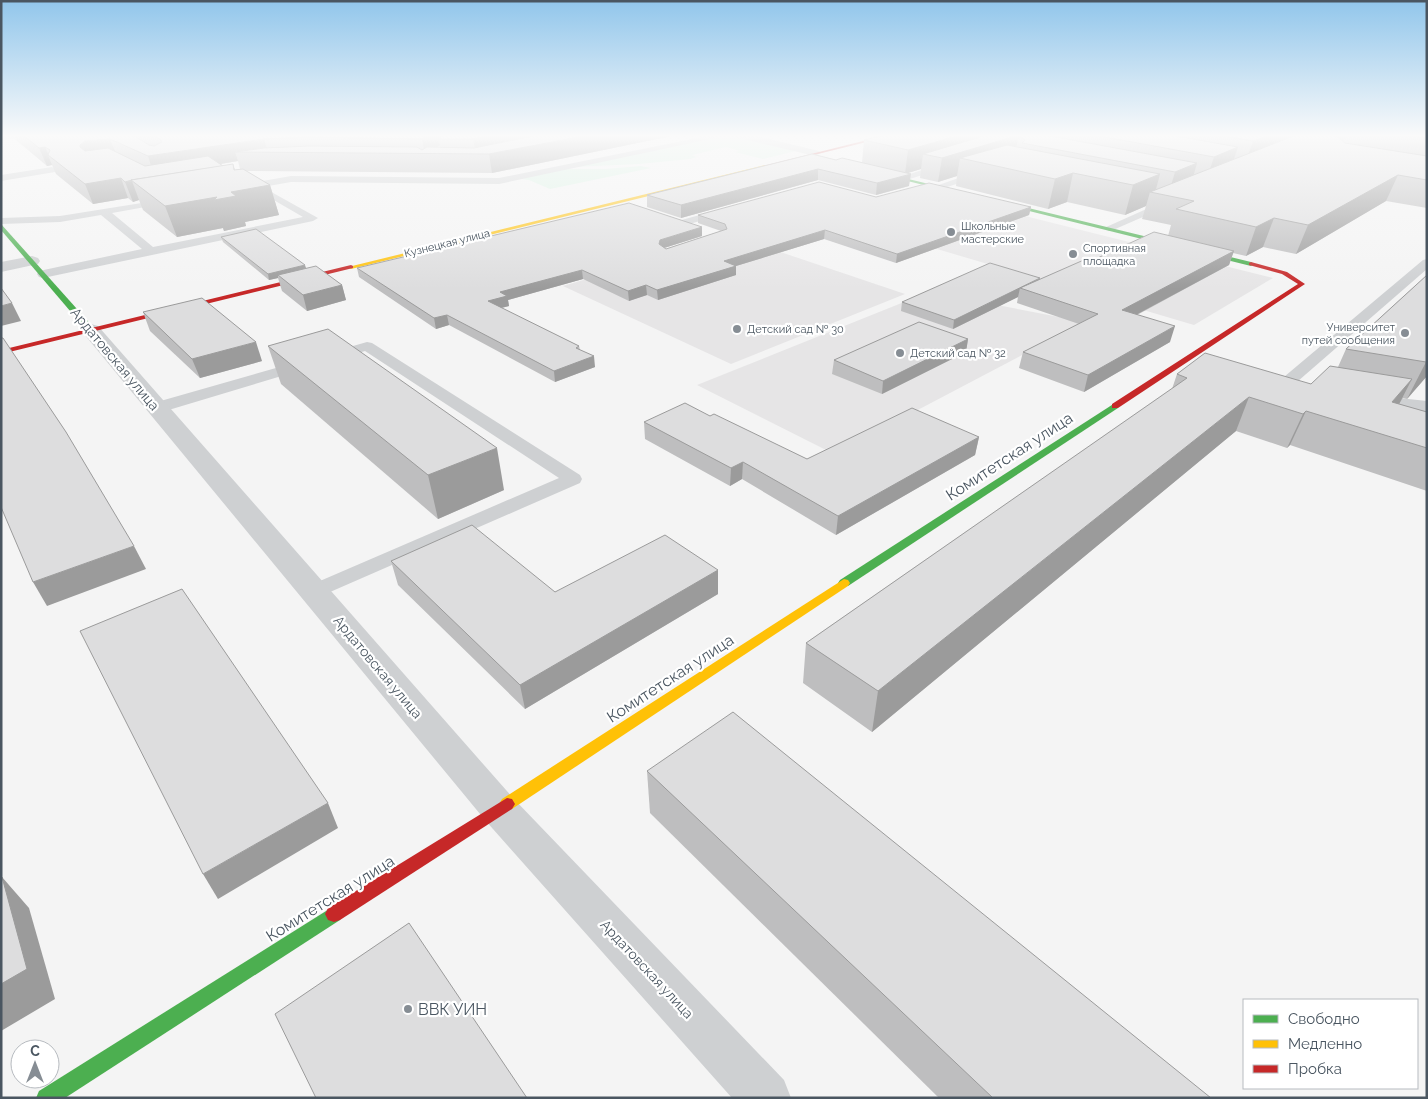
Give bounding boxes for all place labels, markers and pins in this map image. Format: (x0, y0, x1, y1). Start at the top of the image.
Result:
place label: Школьные мастерские (961, 220, 1025, 246)
marker: Школьные мастерские (945, 226, 957, 238)
place label: Спортивная площадка (1083, 242, 1146, 268)
marker: Спортивная площадка (1067, 248, 1079, 260)
place label: Университет путей сообщения (1302, 321, 1396, 347)
marker: Детский сад № 30 (731, 323, 743, 335)
place label: Детский сад № 30 (747, 323, 844, 336)
marker: Университет путей сообщения (1399, 327, 1411, 339)
marker: Детский сад № 32 (894, 347, 906, 359)
place label: Детский сад № 32 (910, 347, 1006, 360)
place label: ВВК УИН (418, 1000, 487, 1019)
marker: ВВК УИН (402, 1003, 414, 1015)

